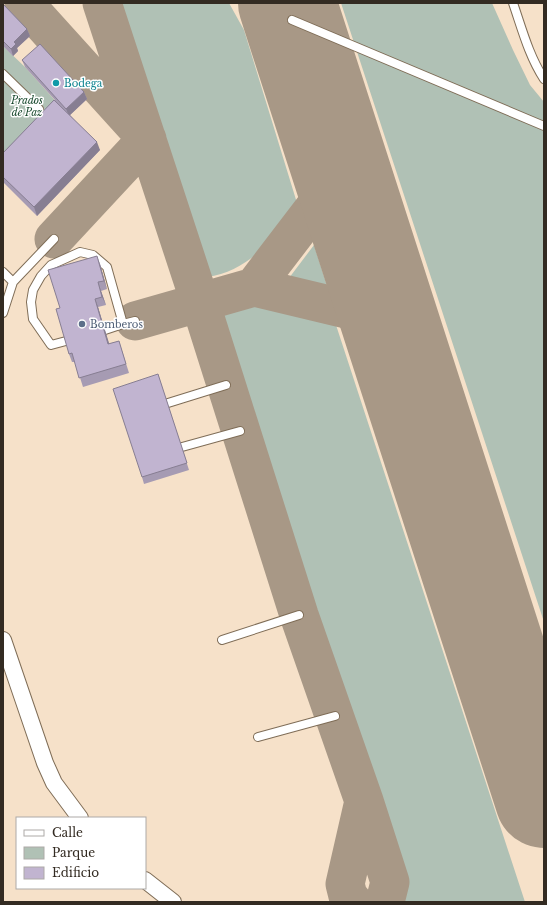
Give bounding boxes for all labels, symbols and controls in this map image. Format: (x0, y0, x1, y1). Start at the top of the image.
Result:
place label: Bodega (64, 77, 103, 90)
marker: Bodega (51, 78, 61, 88)
park label: Prados de Paz (10, 94, 43, 119)
place label: Bomberos (90, 318, 143, 331)
marker: Bomberos (77, 319, 87, 329)
legend (16, 817, 146, 889)
text: Calle (52, 825, 83, 840)
text: Parque (52, 845, 95, 860)
text: Edificio (52, 865, 99, 880)

